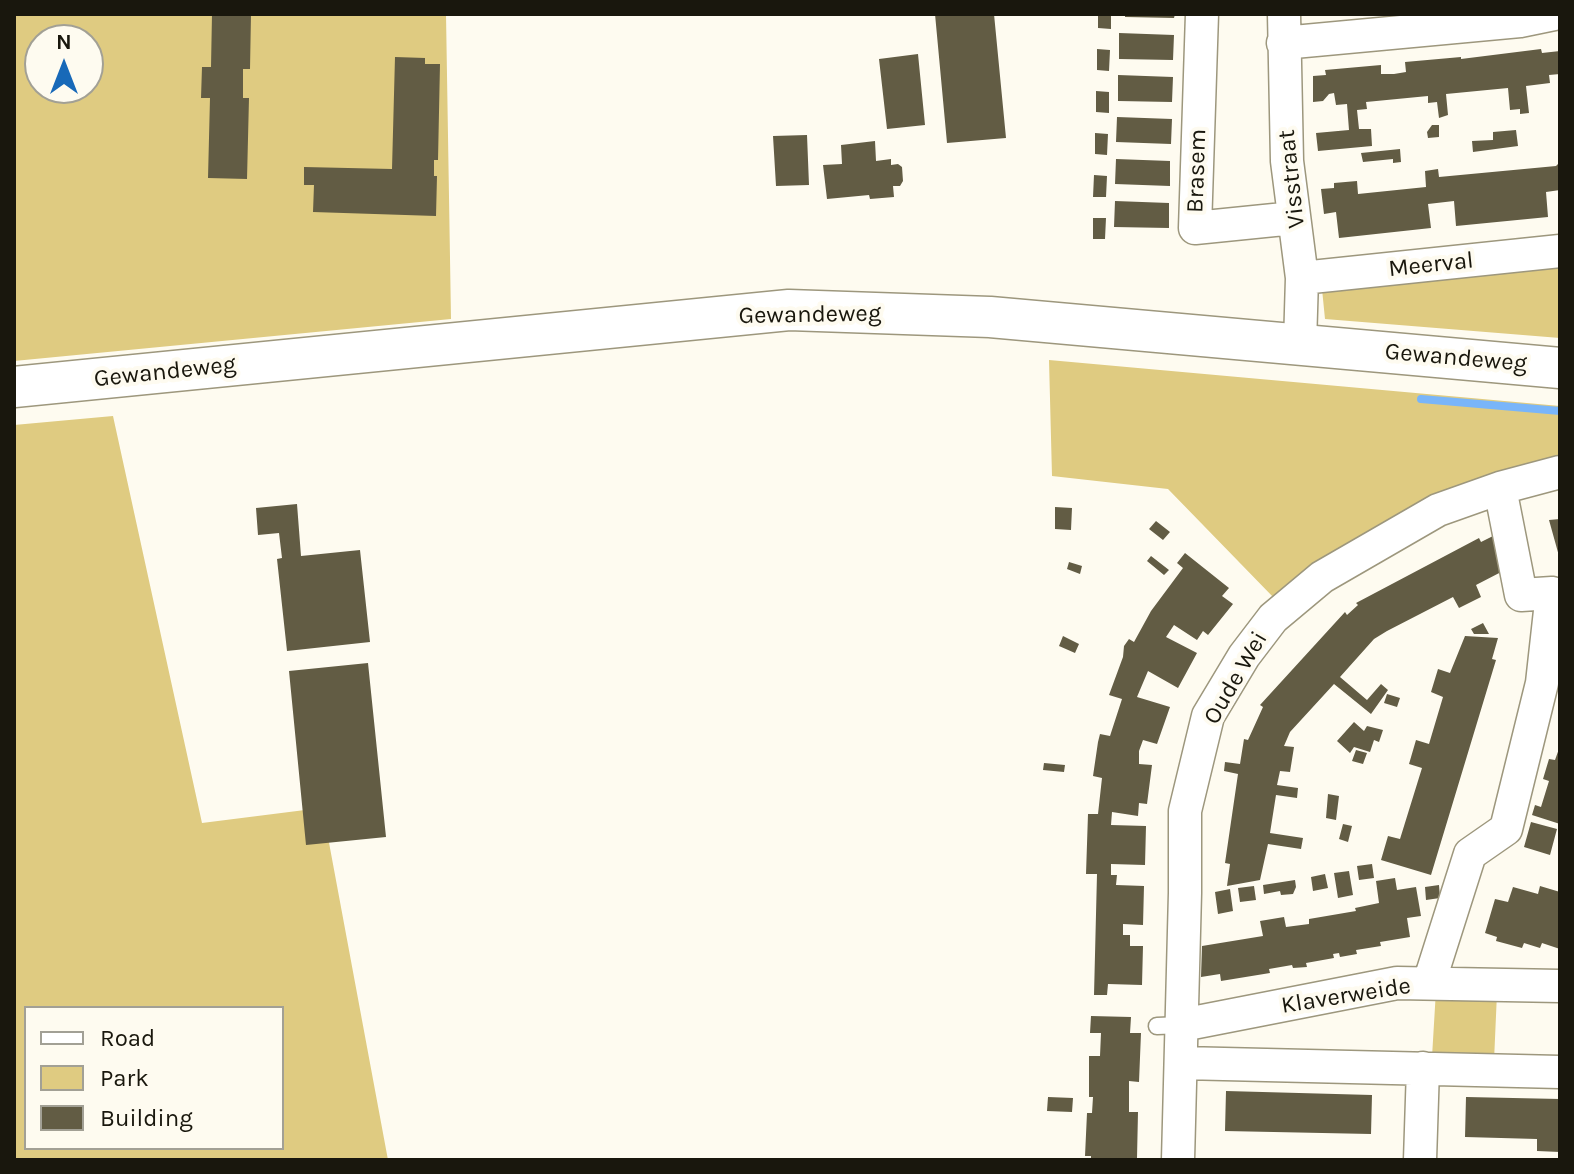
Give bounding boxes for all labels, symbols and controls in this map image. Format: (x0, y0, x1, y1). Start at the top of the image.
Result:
north arrow (24, 24, 104, 104)
text: N (56, 29, 72, 55)
street label: Brasem (1181, 128, 1213, 214)
street label: Visstraat (1273, 128, 1311, 230)
street label: Meerval (1387, 246, 1475, 284)
street label: Gewandeweg (738, 299, 882, 331)
street label: Gewandeweg (1384, 337, 1528, 379)
street label: Gewandeweg (93, 350, 237, 394)
street label: Oude Wei (1198, 626, 1274, 730)
street label: Klaverweide (1279, 972, 1413, 1020)
legend (24, 1006, 284, 1150)
text: Road (100, 1024, 155, 1052)
text: Park (100, 1064, 149, 1092)
text: Building (100, 1104, 193, 1132)

